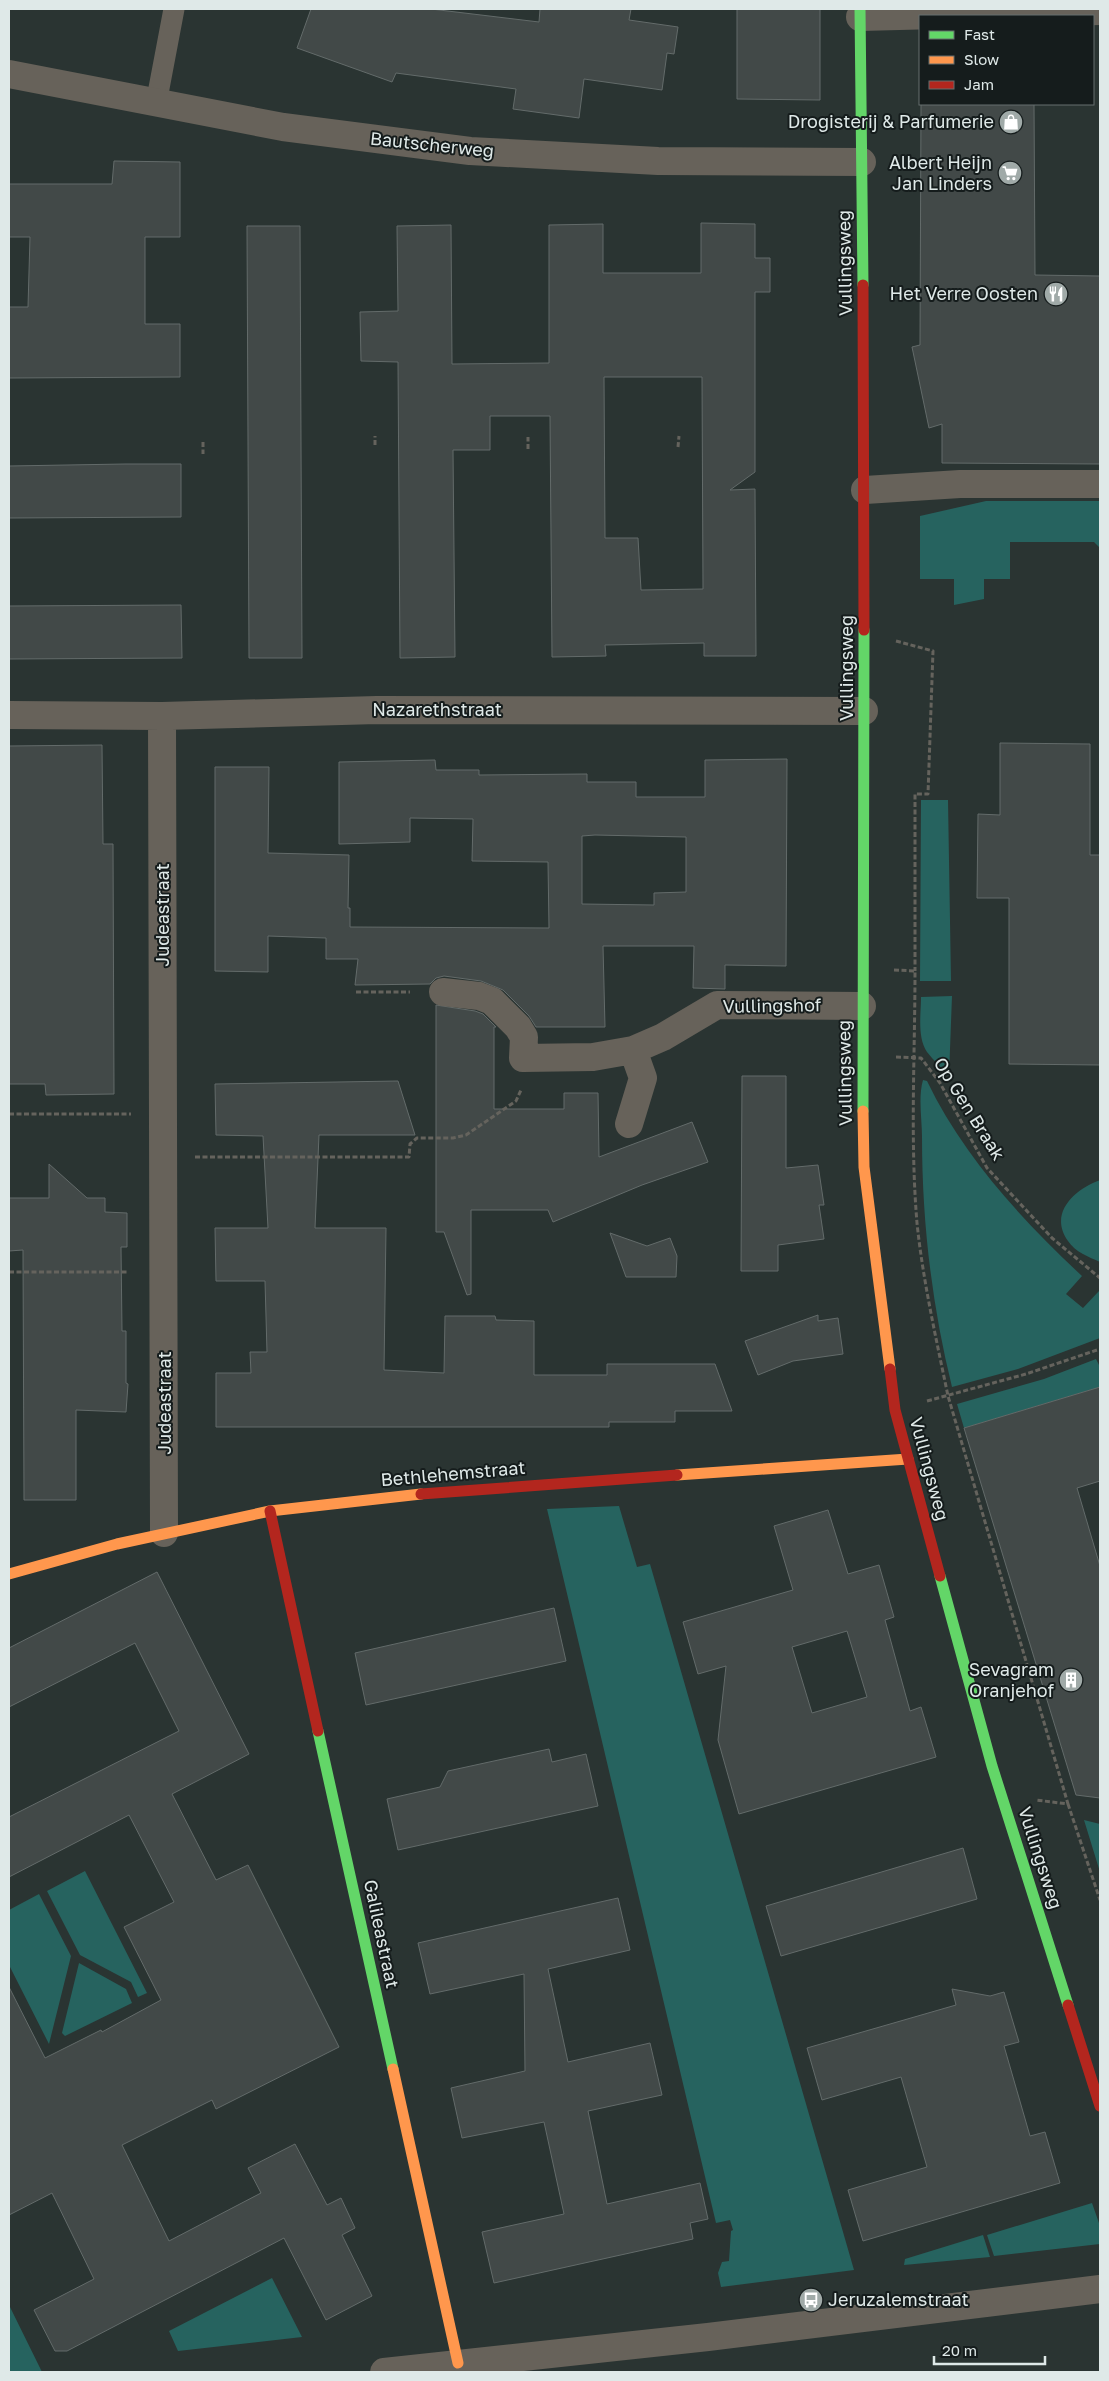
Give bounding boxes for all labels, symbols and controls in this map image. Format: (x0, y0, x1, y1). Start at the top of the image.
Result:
legend (919, 15, 1094, 105)
text: Fast (964, 25, 995, 43)
text: Slow (964, 50, 999, 68)
text: Jam (964, 75, 994, 93)
shop icon: Drogisterij & Parfumerie (998, 109, 1024, 135)
place label: Drogisterij & Parfumerie (788, 110, 994, 132)
street label: Bautscherweg (369, 127, 495, 161)
place label: Albert Heijn Jan Linders (889, 151, 992, 194)
supermarket icon: Albert Heijn Jan Linders (997, 160, 1023, 186)
street label: Vullingsweg (832, 210, 856, 316)
restaurant icon: Het Verre Oosten (1043, 281, 1069, 307)
place label: Het Verre Oosten (890, 282, 1038, 304)
street label: Vullingsweg (835, 615, 857, 721)
street label: Nazarethstraat (372, 698, 502, 720)
street label: Judeastraat (151, 863, 173, 967)
street label: Vullingshof (723, 993, 822, 1017)
street label: Vullingsweg (832, 1020, 856, 1126)
street label: Op Gen Braak (930, 1053, 1010, 1164)
street label: Judeastraat (153, 1351, 175, 1455)
street label: Vullingsweg (906, 1415, 954, 1523)
street label: Bethlehemstraat (380, 1456, 526, 1490)
place label: Sevagram Oranjehof (969, 1658, 1054, 1701)
building icon: Sevagram Oranjehof (1058, 1667, 1084, 1693)
street label: Vullingsweg (1014, 1804, 1068, 1912)
street label: Galileastraat (360, 1877, 404, 1990)
bus stop icon: Jeruzalemstraat (798, 2287, 824, 2313)
place label: Jeruzalemstraat (828, 2288, 969, 2310)
scale bar (934, 2334, 1045, 2366)
text: 20 m (942, 2341, 977, 2359)

